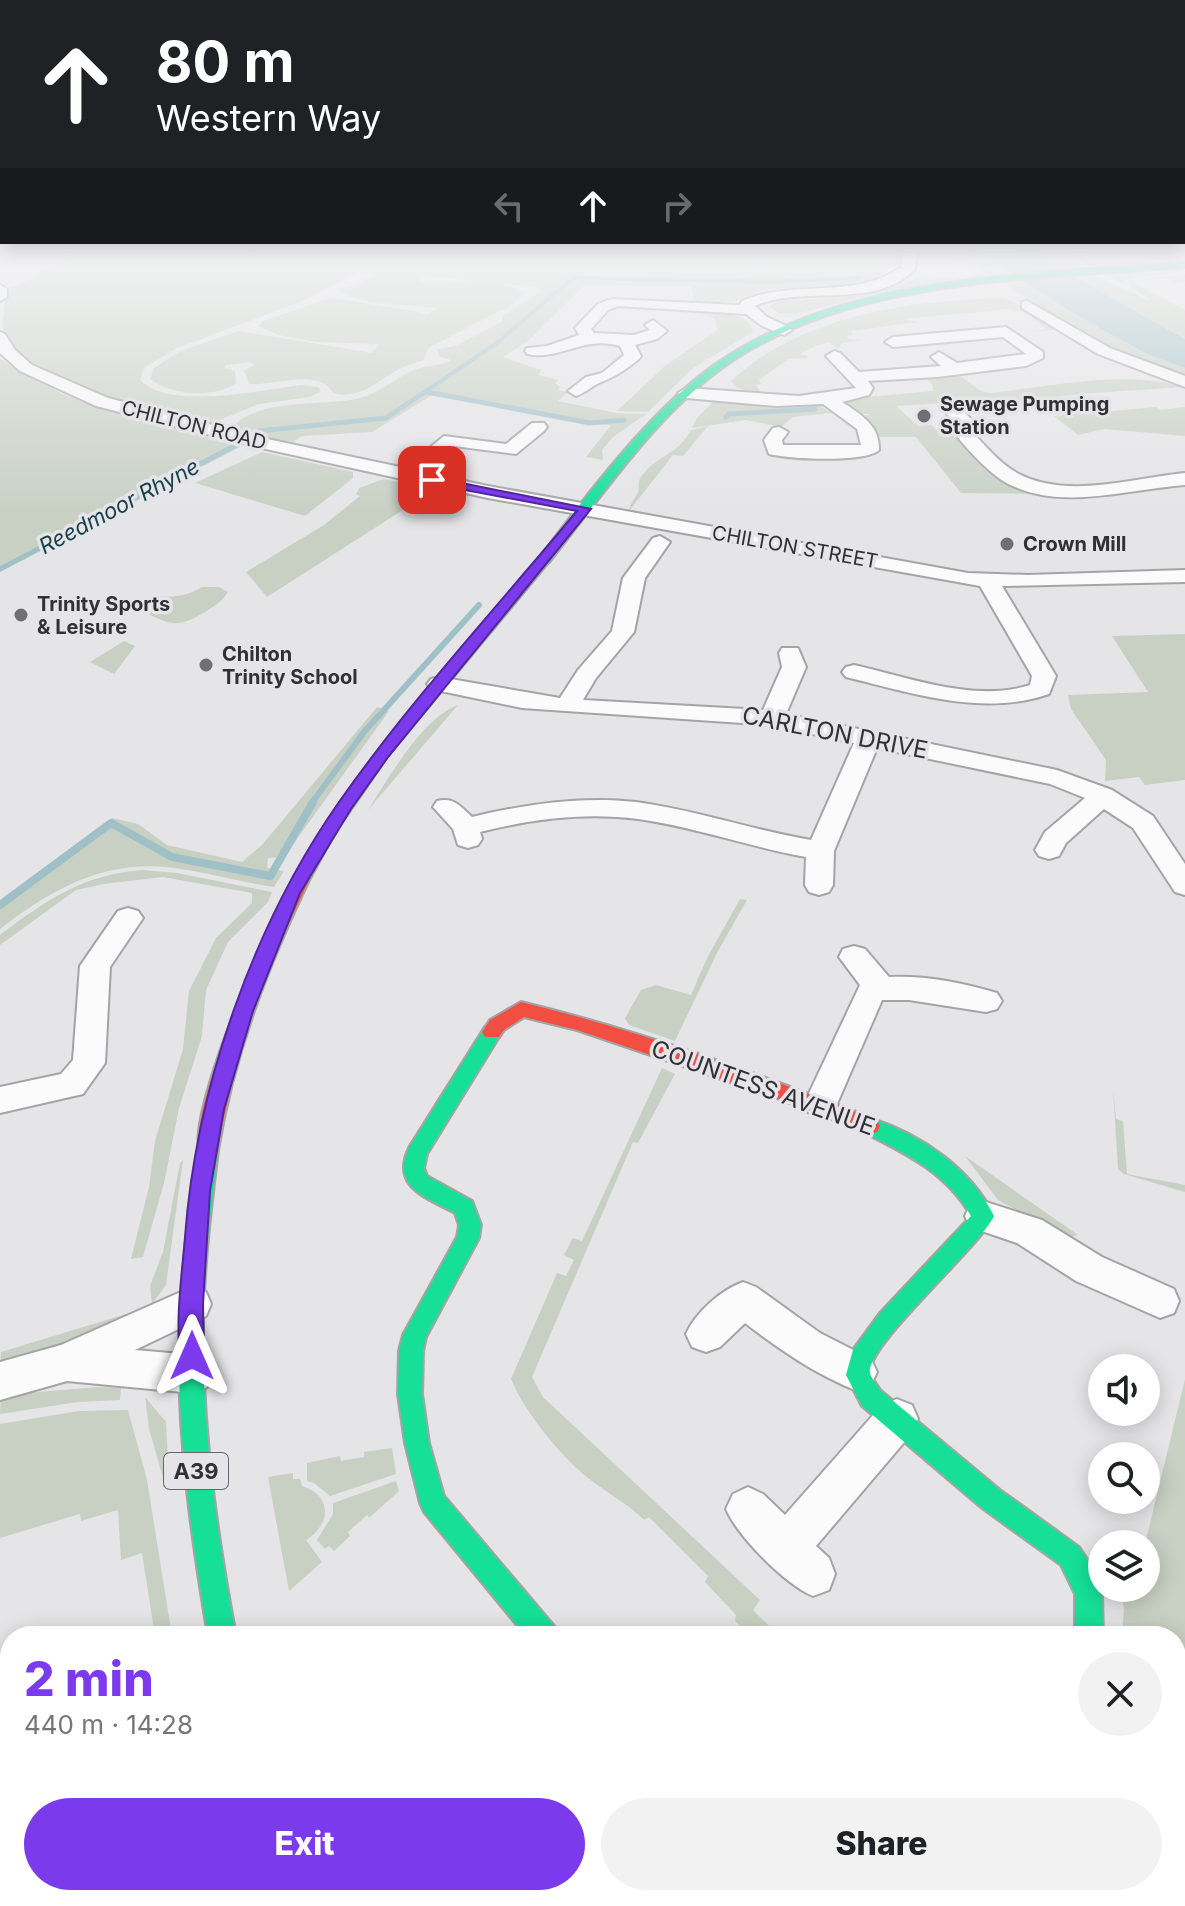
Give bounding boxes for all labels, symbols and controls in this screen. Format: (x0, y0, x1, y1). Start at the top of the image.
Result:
text: 80 m (156, 28, 295, 96)
icon: ahead (24, 32, 128, 136)
text: Western Way (156, 96, 381, 140)
icon: left (487, 184, 531, 228)
icon: ahead (571, 184, 615, 228)
icon: right (655, 184, 699, 228)
place label: Sewage Pumping Station (940, 392, 1109, 439)
street label: CHILTON ROAD (119, 395, 269, 455)
marker: Sewage Pumping Station (915, 407, 933, 425)
pin (398, 446, 466, 514)
water label: Reedmoor Rhyne (34, 453, 204, 559)
icon: arrive (410, 458, 454, 502)
street label: CHILTON STREET (710, 521, 880, 573)
place label: Crown Mill (1023, 532, 1127, 556)
marker: Crown Mill (998, 535, 1016, 553)
place label: Trinity Sports & Leisure (37, 592, 170, 639)
marker: Trinity Sports & Leisure (12, 606, 30, 624)
place label: Chilton Trinity School (222, 642, 358, 689)
marker: Chilton Trinity School (197, 656, 215, 674)
street label: CARLTON DRIVE (740, 700, 930, 765)
street label: COUNTESS AVENUE (648, 1034, 879, 1141)
position arrow (150, 1314, 234, 1398)
map controls (1088, 1354, 1160, 1602)
button: sound (1088, 1354, 1160, 1426)
button: search (1088, 1442, 1160, 1514)
road number: A39 (164, 1453, 228, 1489)
button: layers (1088, 1530, 1160, 1602)
text: 2 min (24, 1649, 154, 1708)
button: close (1078, 1652, 1162, 1736)
text: 440 m · 14:28 (24, 1709, 193, 1740)
button: Exit (24, 1798, 585, 1890)
button: Share (601, 1798, 1162, 1890)

